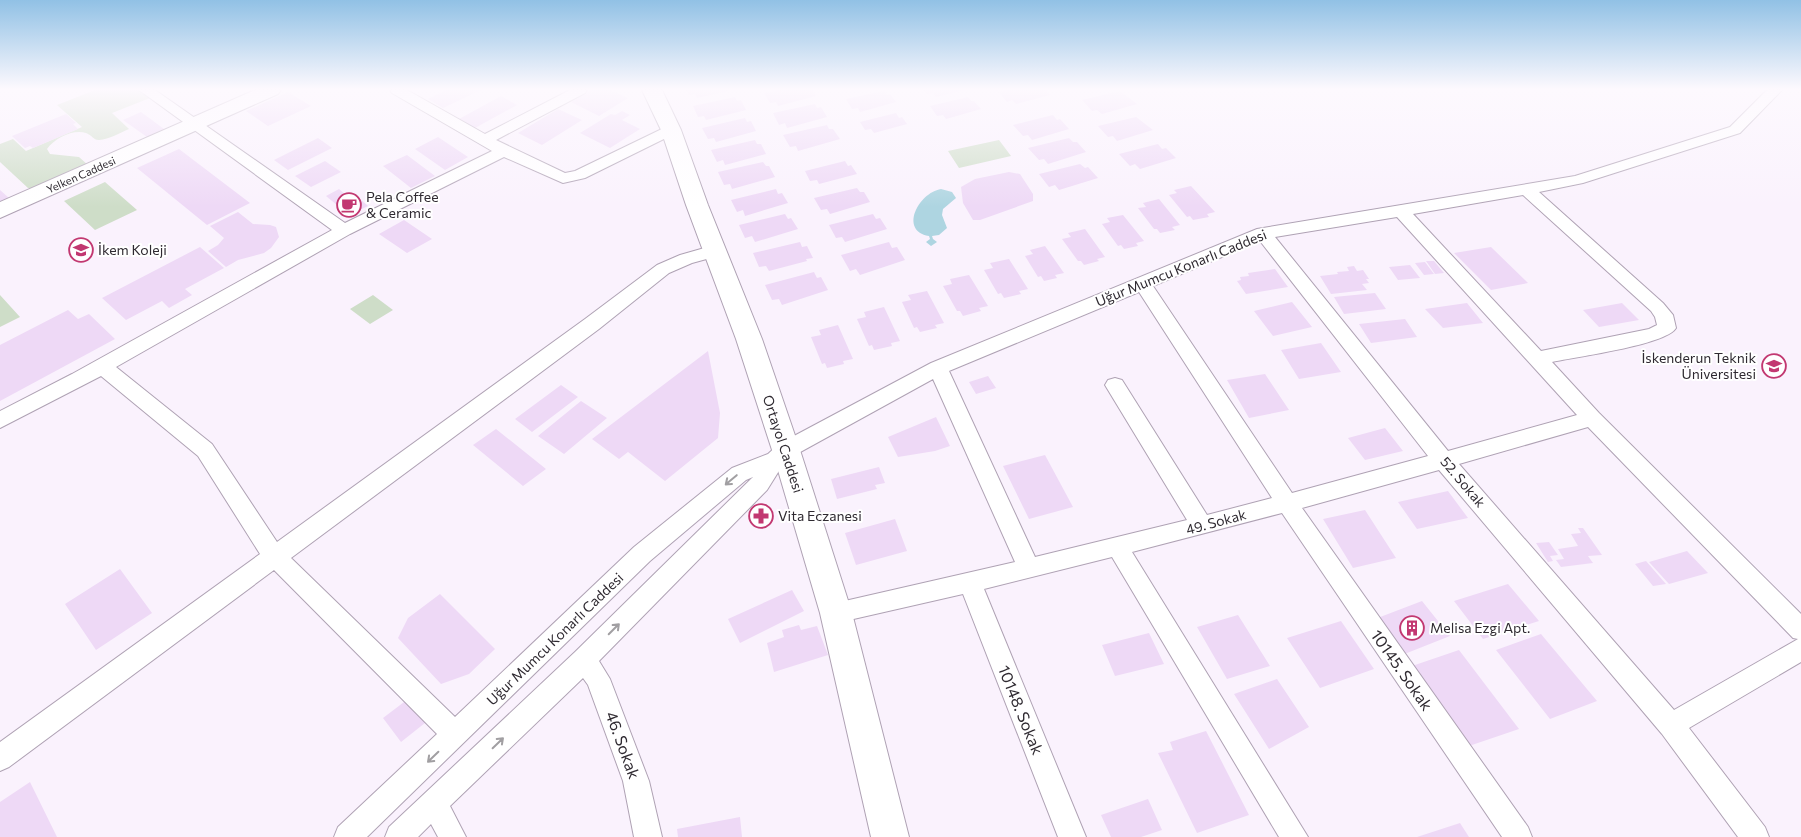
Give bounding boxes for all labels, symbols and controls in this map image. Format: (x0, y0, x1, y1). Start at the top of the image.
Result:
street label: Yelken Caddesi (44, 153, 118, 196)
place label: Pela Coffee & Ceramic (366, 188, 439, 221)
cafe icon: Pela Coffee & Ceramic (336, 192, 362, 218)
street label: Uğur Mumcu Konarlı Caddesi (1093, 225, 1269, 310)
school or university icon: İkem Koleji (68, 237, 94, 263)
place label: İkem Koleji (98, 241, 167, 258)
place label: İskenderun Teknik Üniversitesi (1641, 349, 1756, 382)
school or university icon: İskenderun Teknik Üniversitesi (1761, 353, 1787, 379)
street label: Ortayol Caddesi (760, 393, 807, 495)
street label: 52. Sokak (1437, 453, 1490, 511)
one-way arrow (725, 474, 738, 486)
pharmacy icon: Vita Eczanesi (748, 503, 774, 529)
street label: 49. Sokak (1184, 505, 1248, 538)
place label: Vita Eczanesi (778, 507, 862, 524)
street label: Uğur Mumcu Konarlı Caddesi (483, 569, 626, 708)
building icon: Melisa Ezgi Apt. (1399, 615, 1425, 641)
place label: Melisa Ezgi Apt. (1430, 619, 1530, 636)
one-way arrow (608, 623, 620, 636)
street label: 10145. Sokak (1368, 626, 1437, 714)
street label: 10148. Sokak (995, 662, 1048, 758)
street label: 46. Sokak (602, 708, 645, 782)
one-way arrow (492, 737, 504, 749)
one-way arrow (427, 751, 439, 763)

